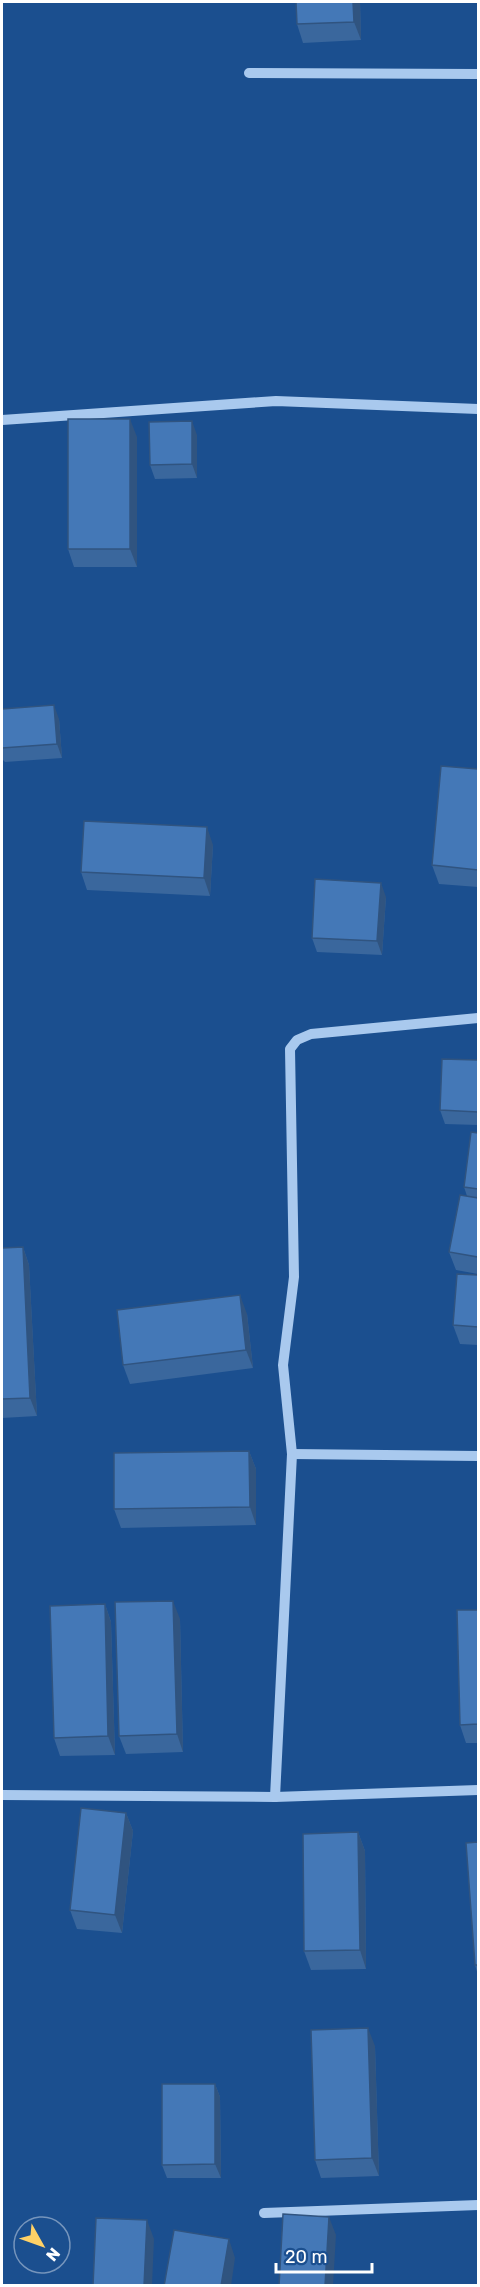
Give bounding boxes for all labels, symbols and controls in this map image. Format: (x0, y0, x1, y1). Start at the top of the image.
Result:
north arrow (12, 2215, 72, 2275)
scale bar (276, 2236, 372, 2274)
text: N (42, 2244, 64, 2265)
text: 20 m (285, 2246, 327, 2268)

